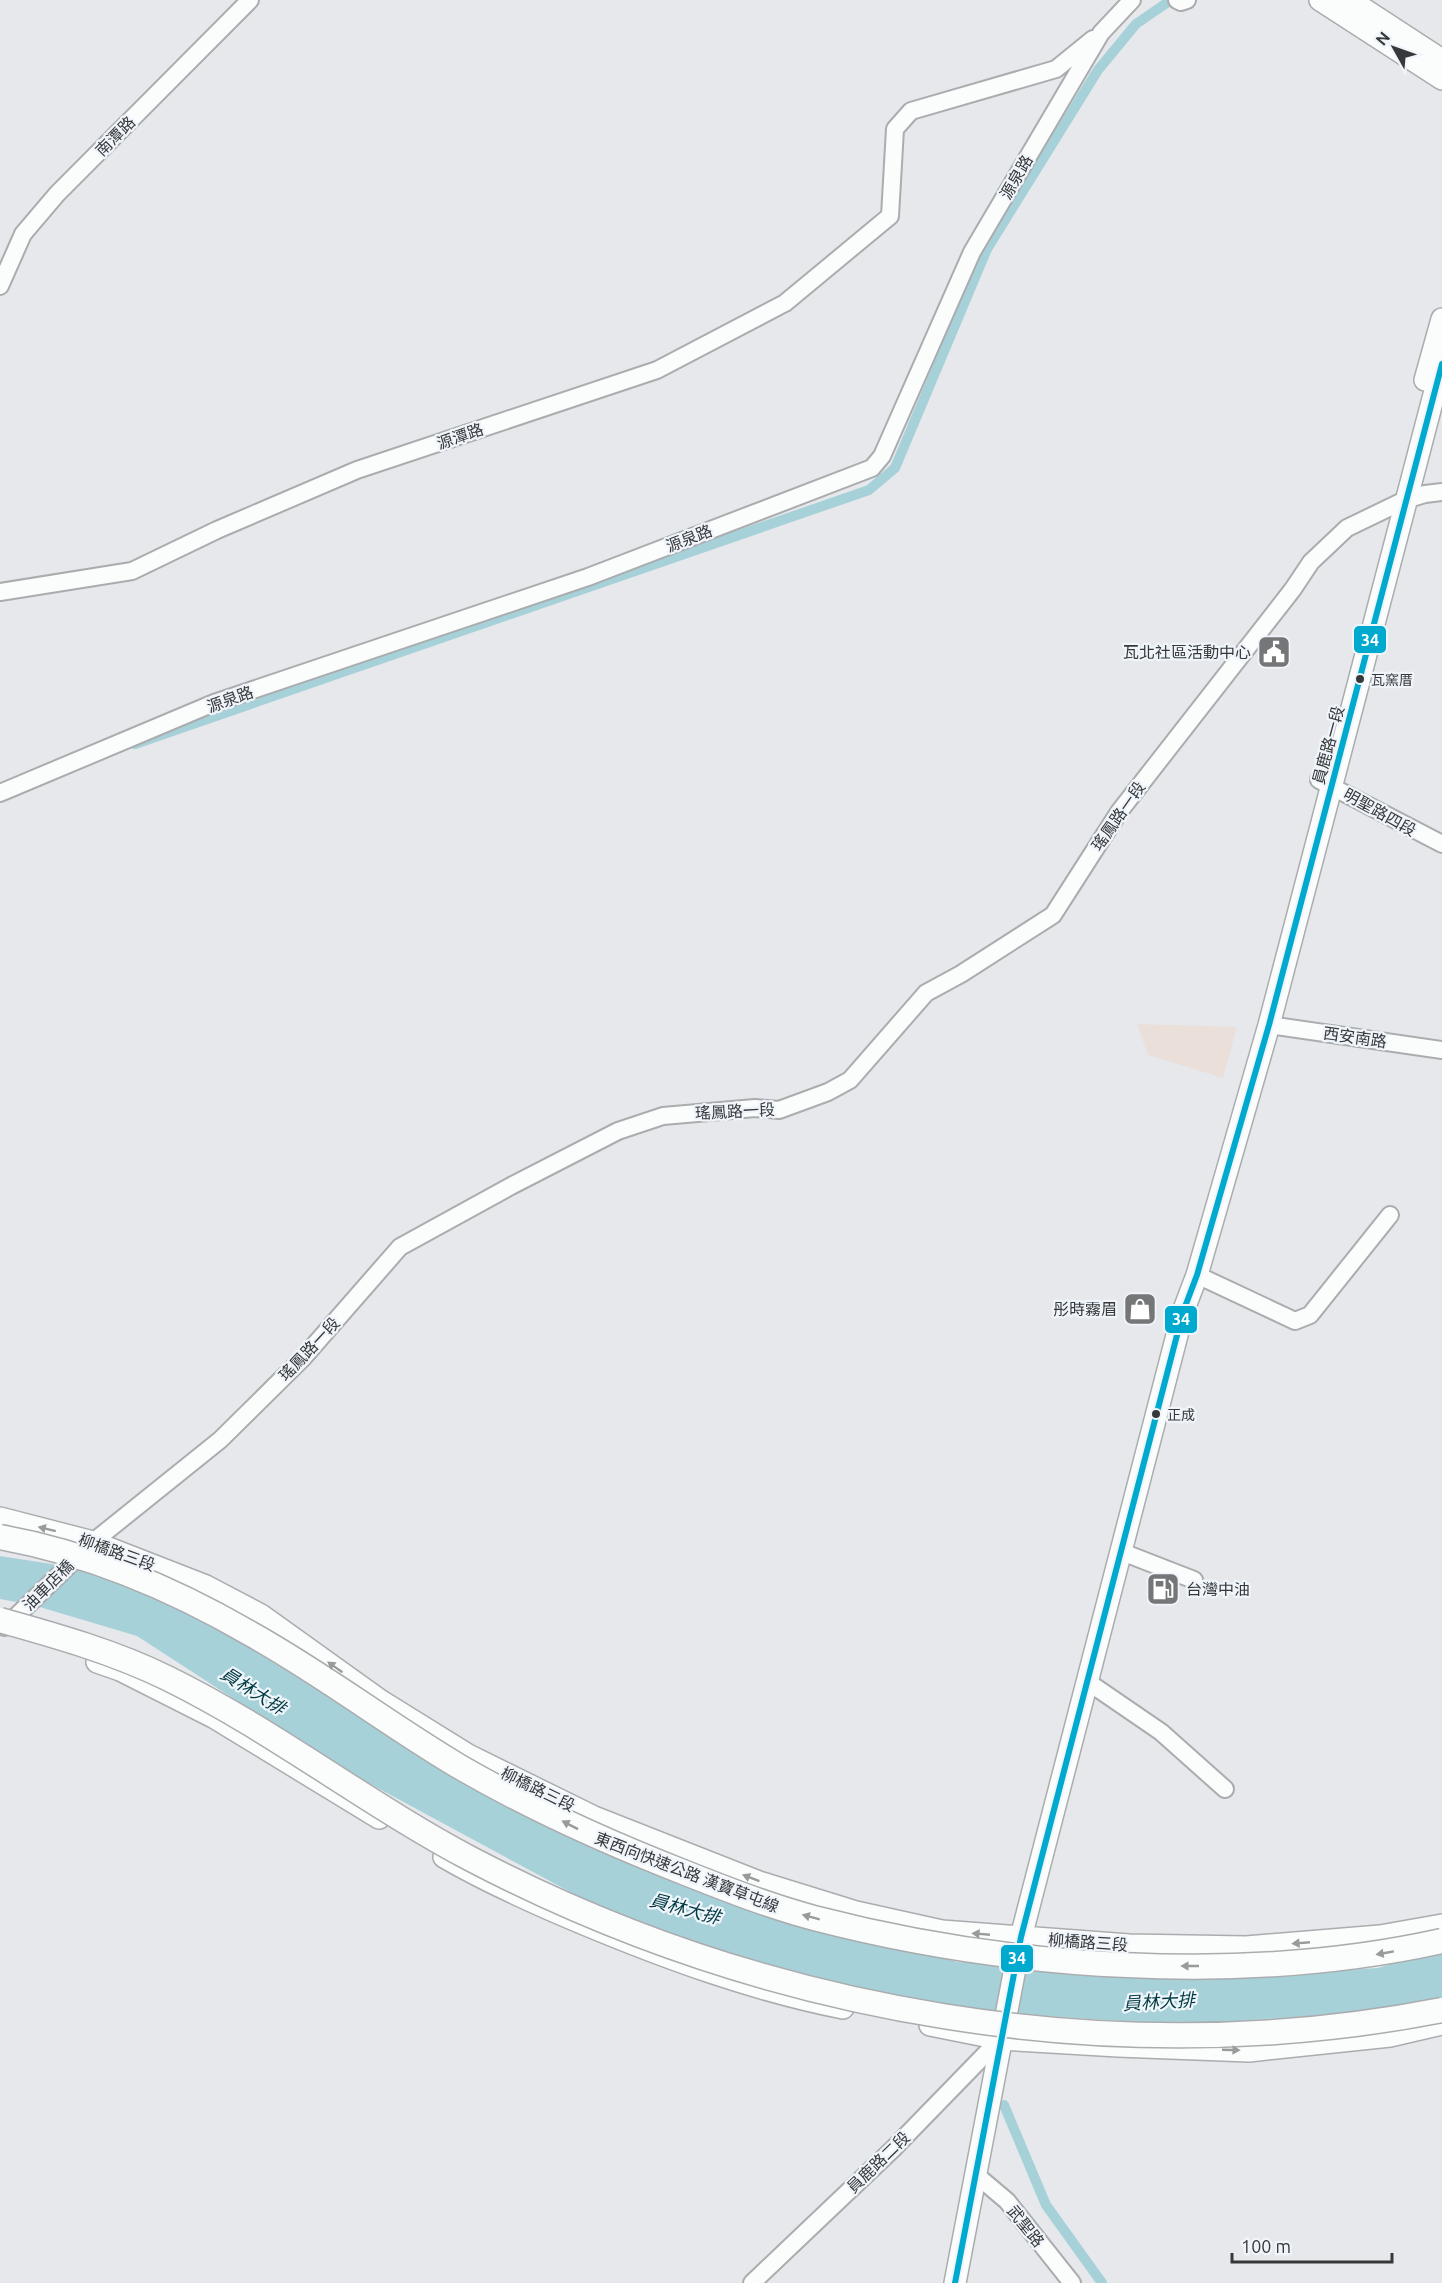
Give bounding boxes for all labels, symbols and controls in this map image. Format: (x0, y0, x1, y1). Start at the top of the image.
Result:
north arrow (1364, 18, 1424, 78)
text: N (1372, 28, 1393, 49)
street label: 南潭路 (92, 113, 138, 159)
street label: 源泉路 (996, 152, 1036, 202)
street label: 源潭路 (434, 420, 486, 452)
street label: 源泉路 (663, 521, 715, 555)
line badge: 34 (1353, 625, 1387, 654)
text: 34 (1361, 631, 1379, 649)
public building icon: 瓦北社區活動中心 (1256, 634, 1292, 670)
place label: 瓦北社區活動中心 (1123, 643, 1251, 661)
place label: 瓦窯厝 (1371, 672, 1413, 688)
marker: 瓦窯厝 (1354, 673, 1366, 685)
street label: 源泉路 (204, 682, 256, 716)
street label: 員鹿路一段 (1309, 704, 1347, 786)
street label: 瑤鳳路一段 (1088, 778, 1148, 854)
street label: 明聖路四段 (1341, 785, 1419, 839)
street label: 西安南路 (1322, 1024, 1388, 1050)
street label: 瑤鳳路一段 (695, 1100, 775, 1122)
shop icon: 彤時霧眉 (1122, 1291, 1158, 1327)
place label: 彤時霧眉 (1053, 1300, 1117, 1318)
line badge: 34 (1164, 1305, 1198, 1334)
text: 34 (1172, 1310, 1190, 1328)
street label: 瑤鳳路一段 (275, 1314, 343, 1384)
place label: 正成 (1167, 1407, 1195, 1423)
marker: 正成 (1150, 1408, 1162, 1420)
one-way arrow (38, 1523, 56, 1533)
street label: 柳橋路三段 (76, 1530, 158, 1574)
street label: 油車店橋 (19, 1556, 77, 1614)
fuel station icon: 台灣中油 (1145, 1571, 1181, 1607)
place label: 台灣中油 (1186, 1580, 1250, 1598)
one-way arrow (328, 1661, 344, 1673)
water label: 員林大排 (218, 1663, 291, 1719)
street label: 柳橋路三段 (498, 1763, 578, 1815)
one-way arrow (561, 1820, 579, 1830)
street label: 東西向快速公路 漢寶草屯線 (592, 1829, 782, 1915)
one-way arrow (742, 1873, 760, 1883)
water label: 員林大排 (648, 1889, 725, 1928)
one-way arrow (802, 1911, 820, 1921)
one-way arrow (971, 1929, 990, 1939)
street label: 柳橋路三段 (1047, 1930, 1129, 1954)
one-way arrow (1291, 1938, 1310, 1948)
line badge: 34 (1000, 1944, 1034, 1973)
text: 34 (1008, 1949, 1026, 1967)
one-way arrow (1375, 1949, 1394, 1958)
one-way arrow (1181, 1961, 1200, 1971)
water label: 員林大排 (1122, 1989, 1197, 2013)
one-way arrow (1222, 2045, 1241, 2055)
street label: 員鹿路二段 (843, 2128, 913, 2196)
street label: 武聖路 (1004, 2202, 1048, 2250)
scale bar (1232, 2226, 1392, 2264)
text: 100 m (1241, 2236, 1291, 2256)

